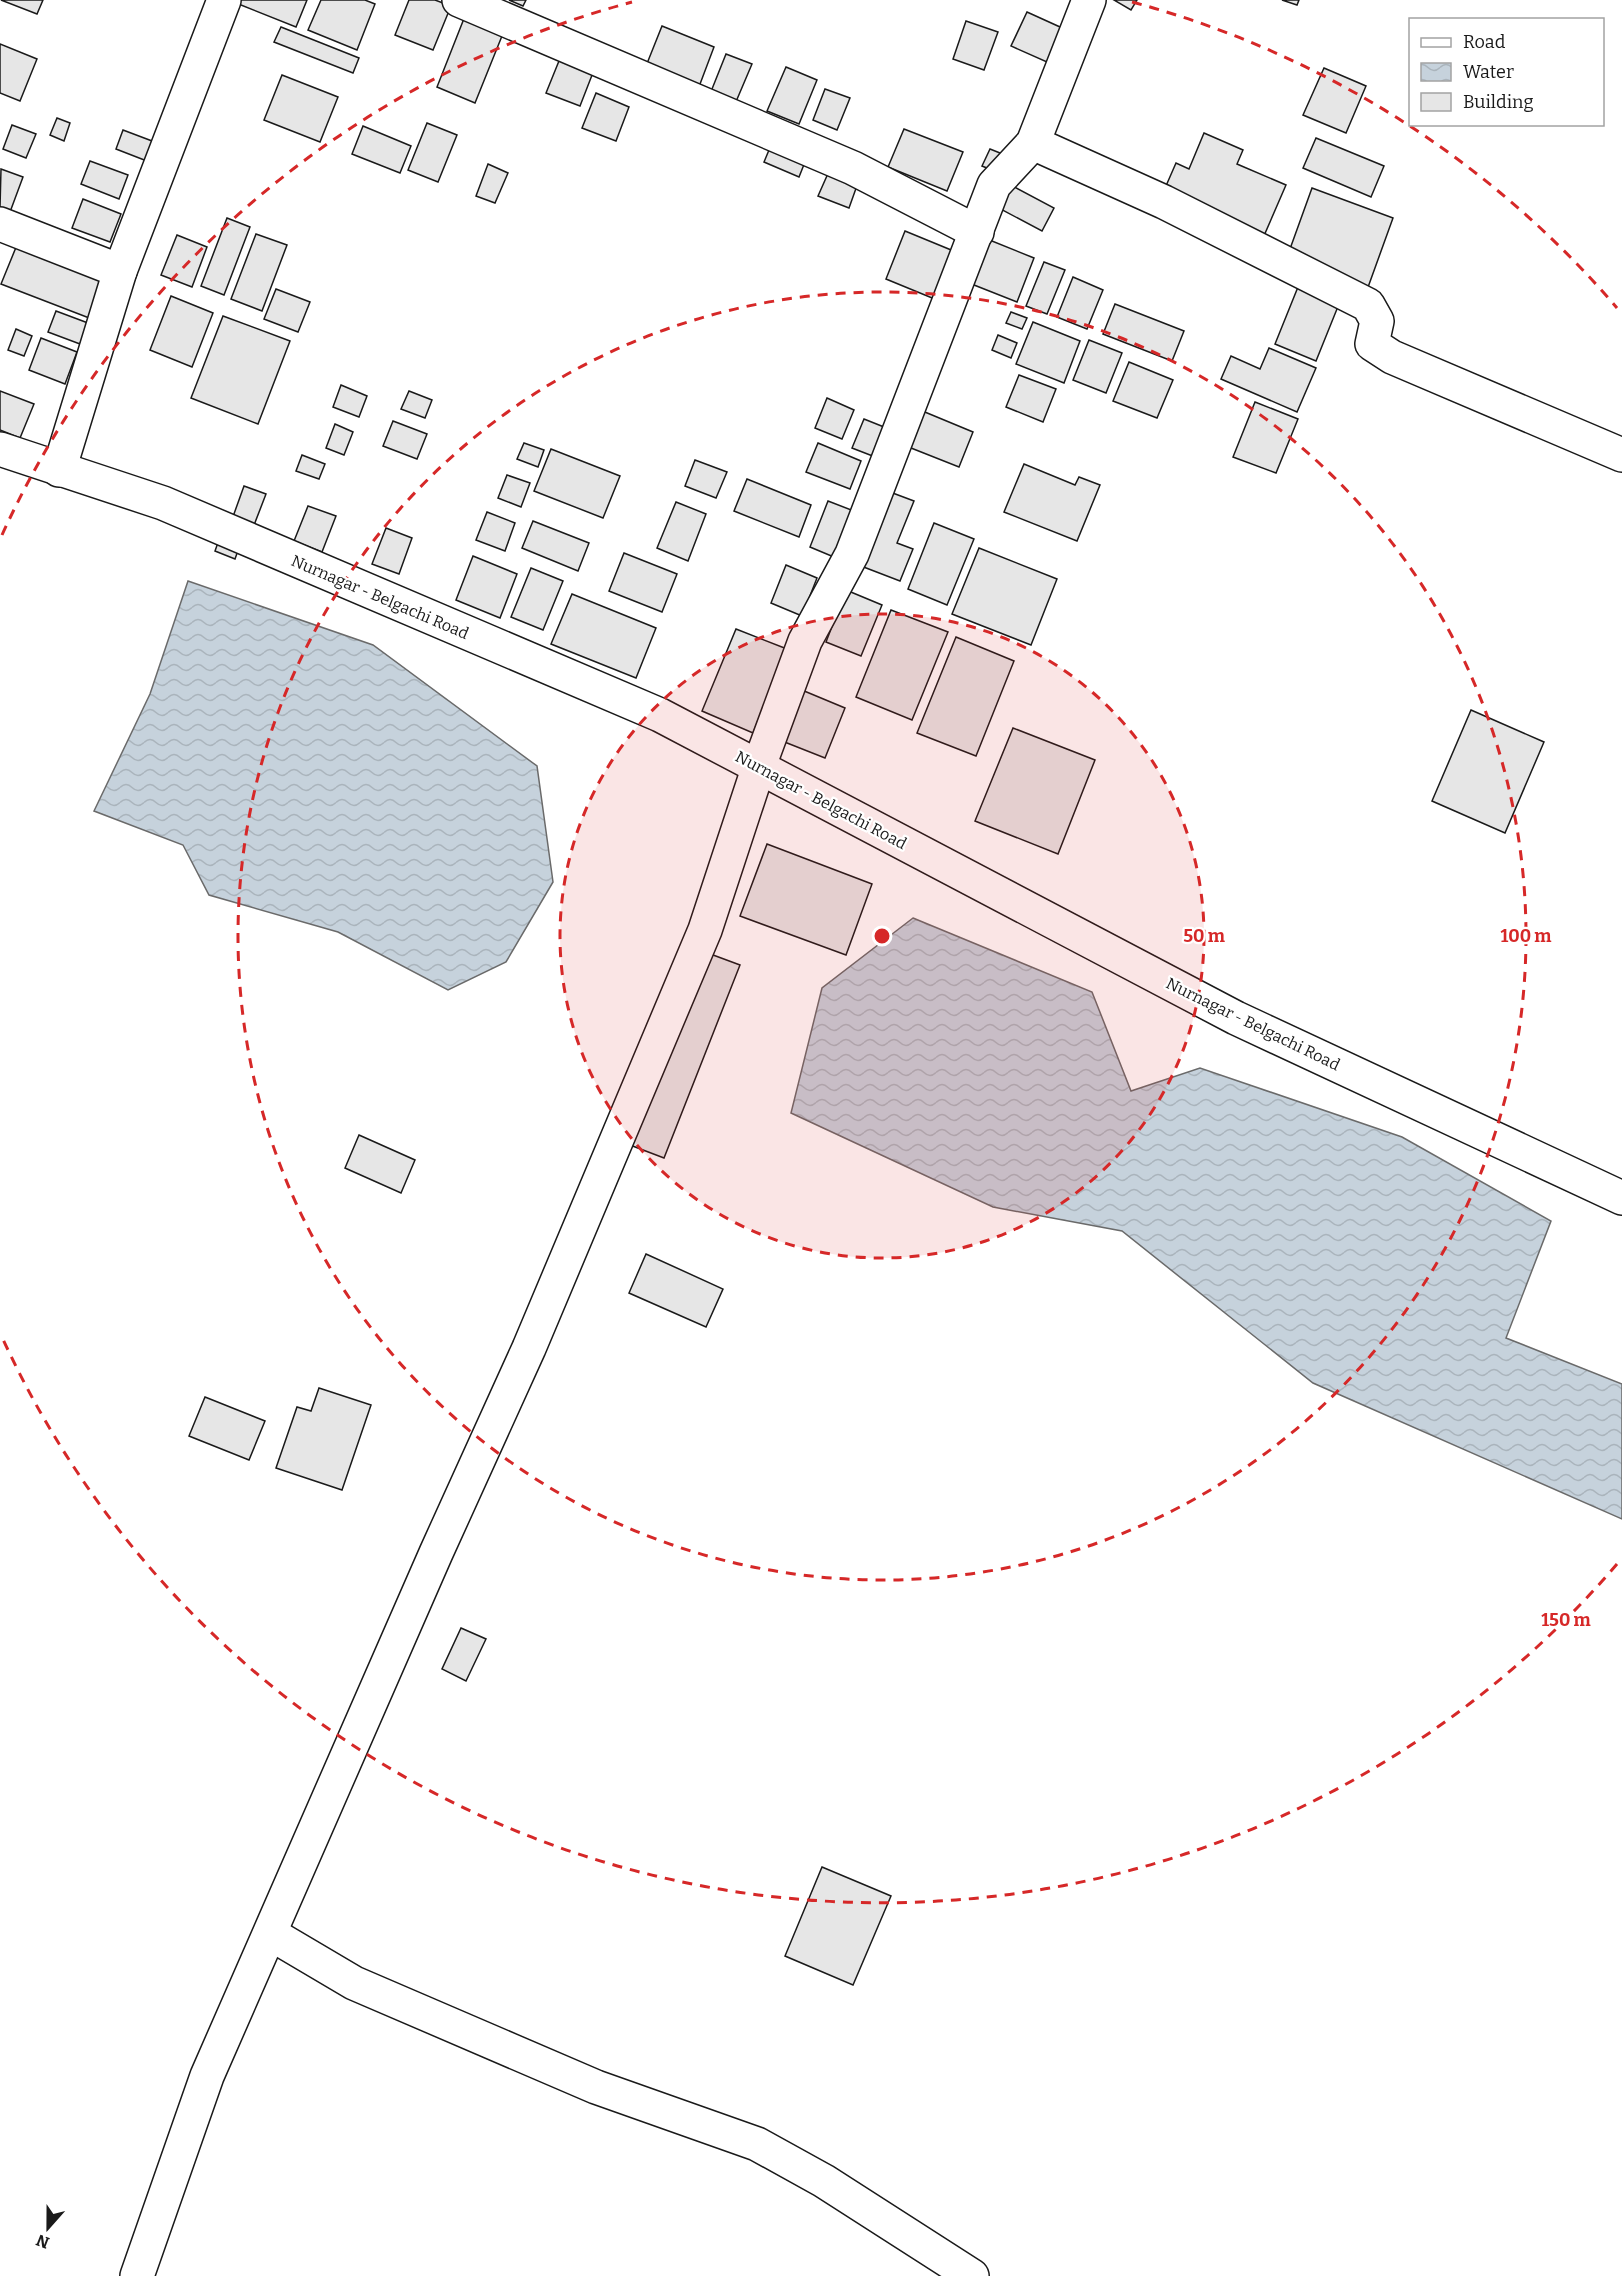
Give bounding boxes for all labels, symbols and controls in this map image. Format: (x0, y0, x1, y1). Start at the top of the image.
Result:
legend (1409, 18, 1604, 126)
text: Road (1463, 31, 1506, 53)
text: Water (1463, 61, 1514, 83)
text: Building (1463, 91, 1534, 113)
street label: Nurnagar - Belgachi Road (288, 551, 472, 643)
street label: Nurnagar - Belgachi Road (732, 747, 910, 853)
text: 50 m (1183, 925, 1225, 947)
text: 100 m (1500, 925, 1552, 947)
centre of rings (872, 926, 892, 946)
street label: Nurnagar - Belgachi Road (1163, 974, 1344, 1075)
text: 150 m (1541, 1609, 1591, 1631)
north arrow (18, 2198, 78, 2258)
text: N (34, 2230, 52, 2253)

